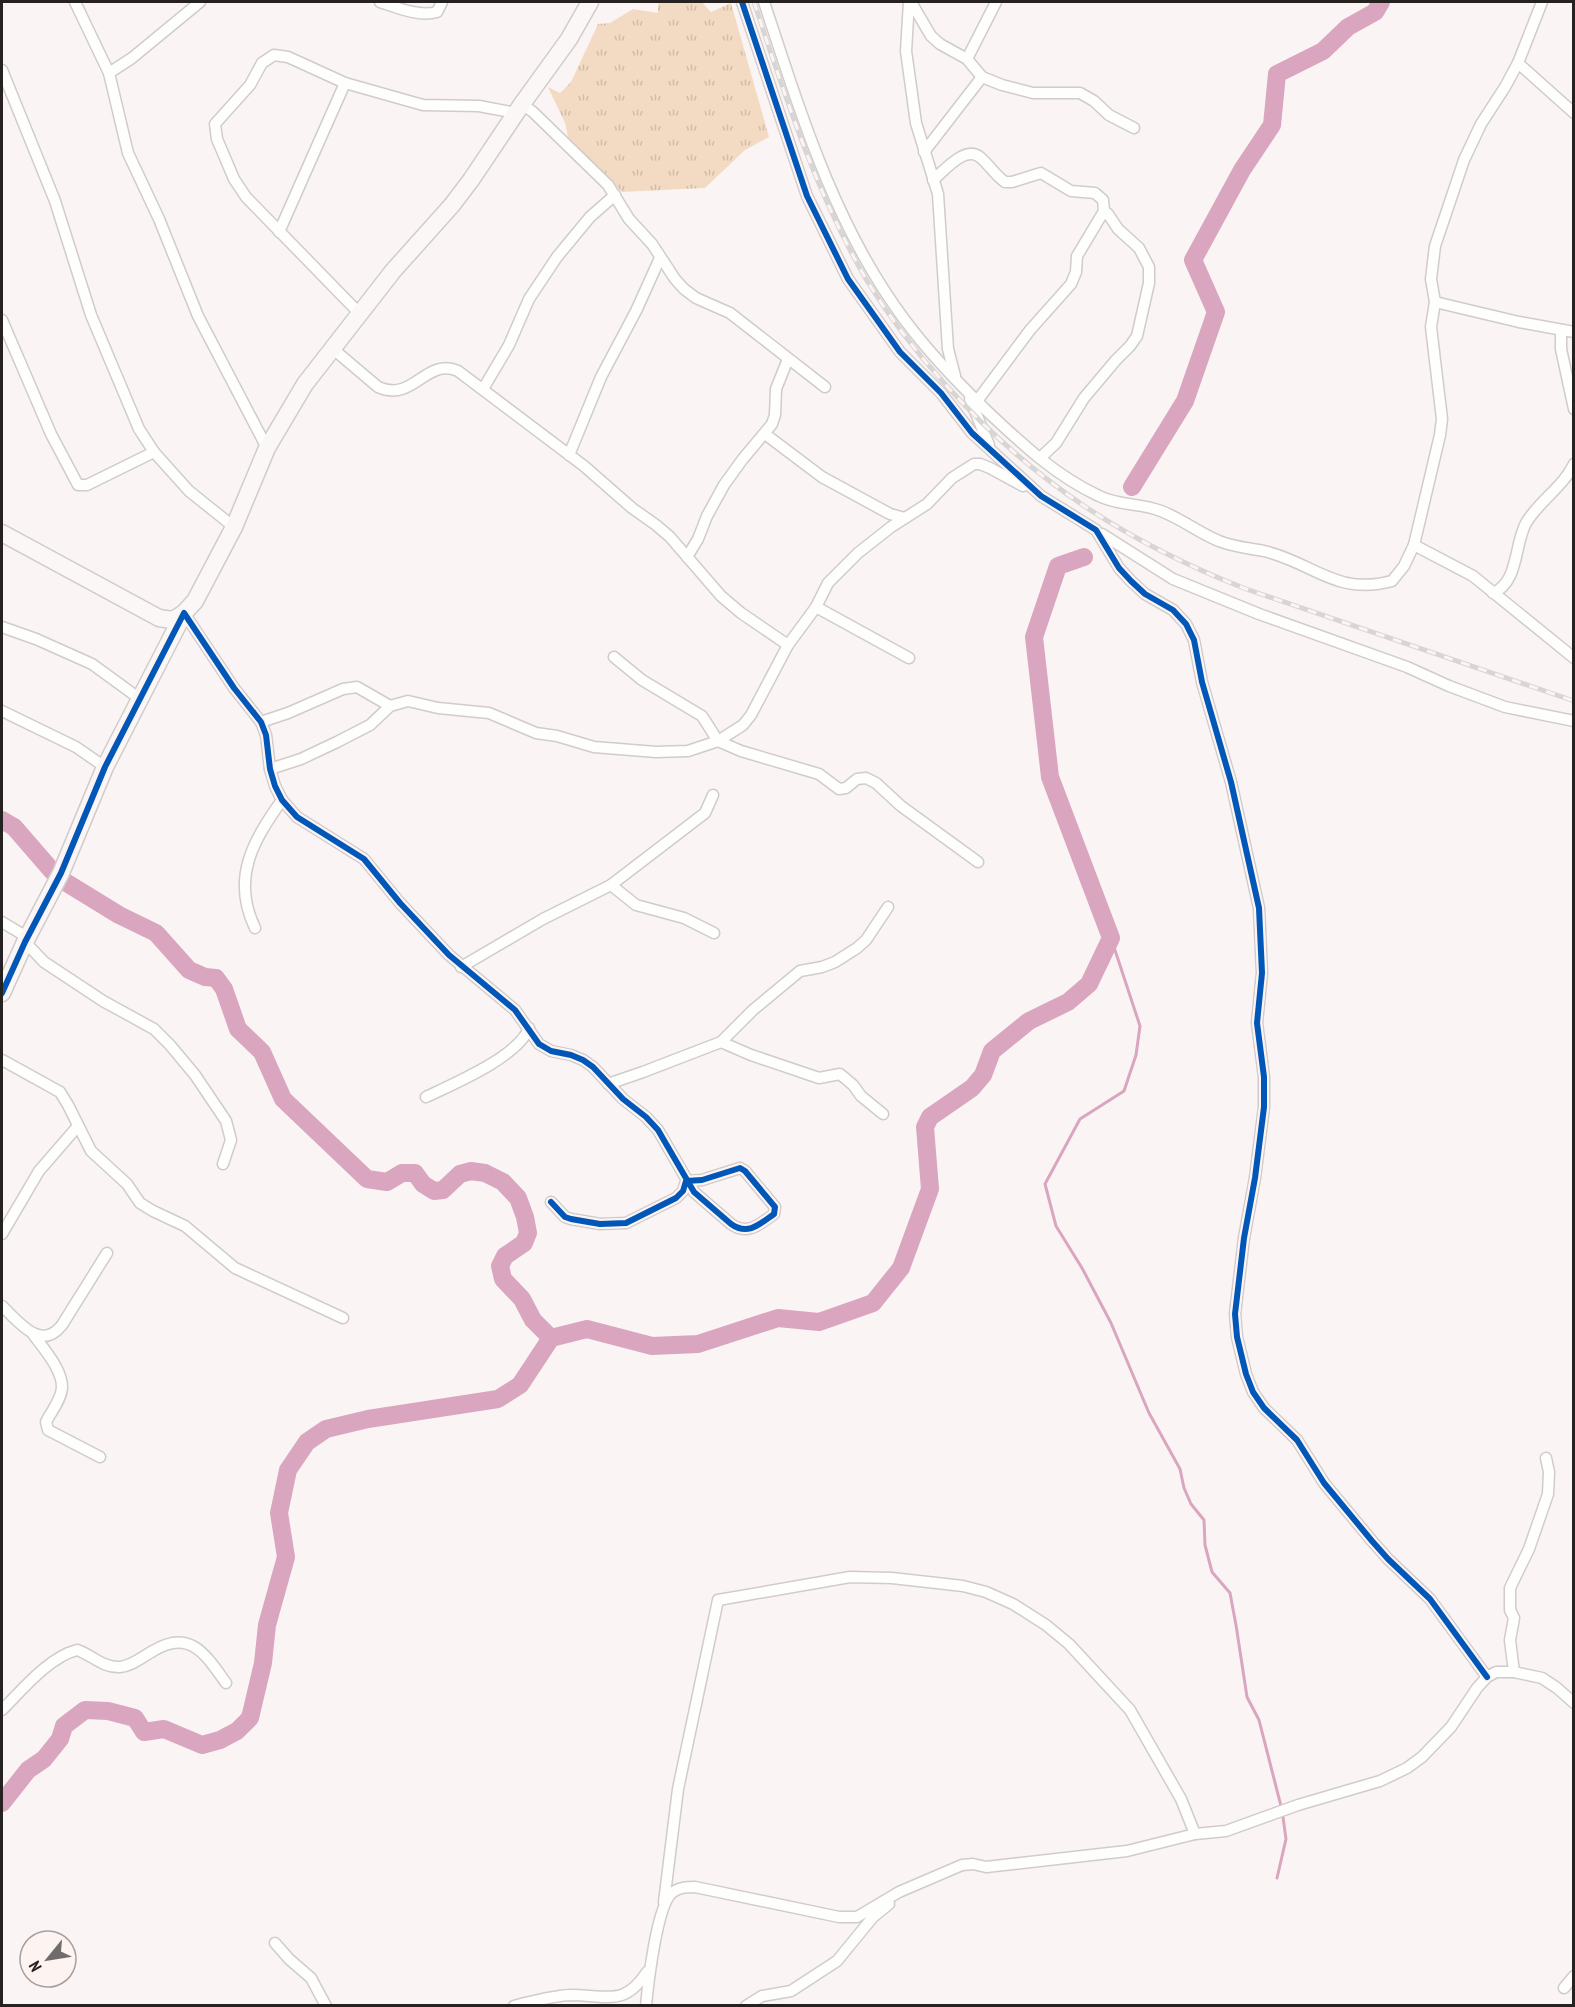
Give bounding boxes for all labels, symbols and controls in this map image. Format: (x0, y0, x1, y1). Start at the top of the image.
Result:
north arrow (18, 1929, 78, 1989)
text: N (24, 1958, 46, 1975)

